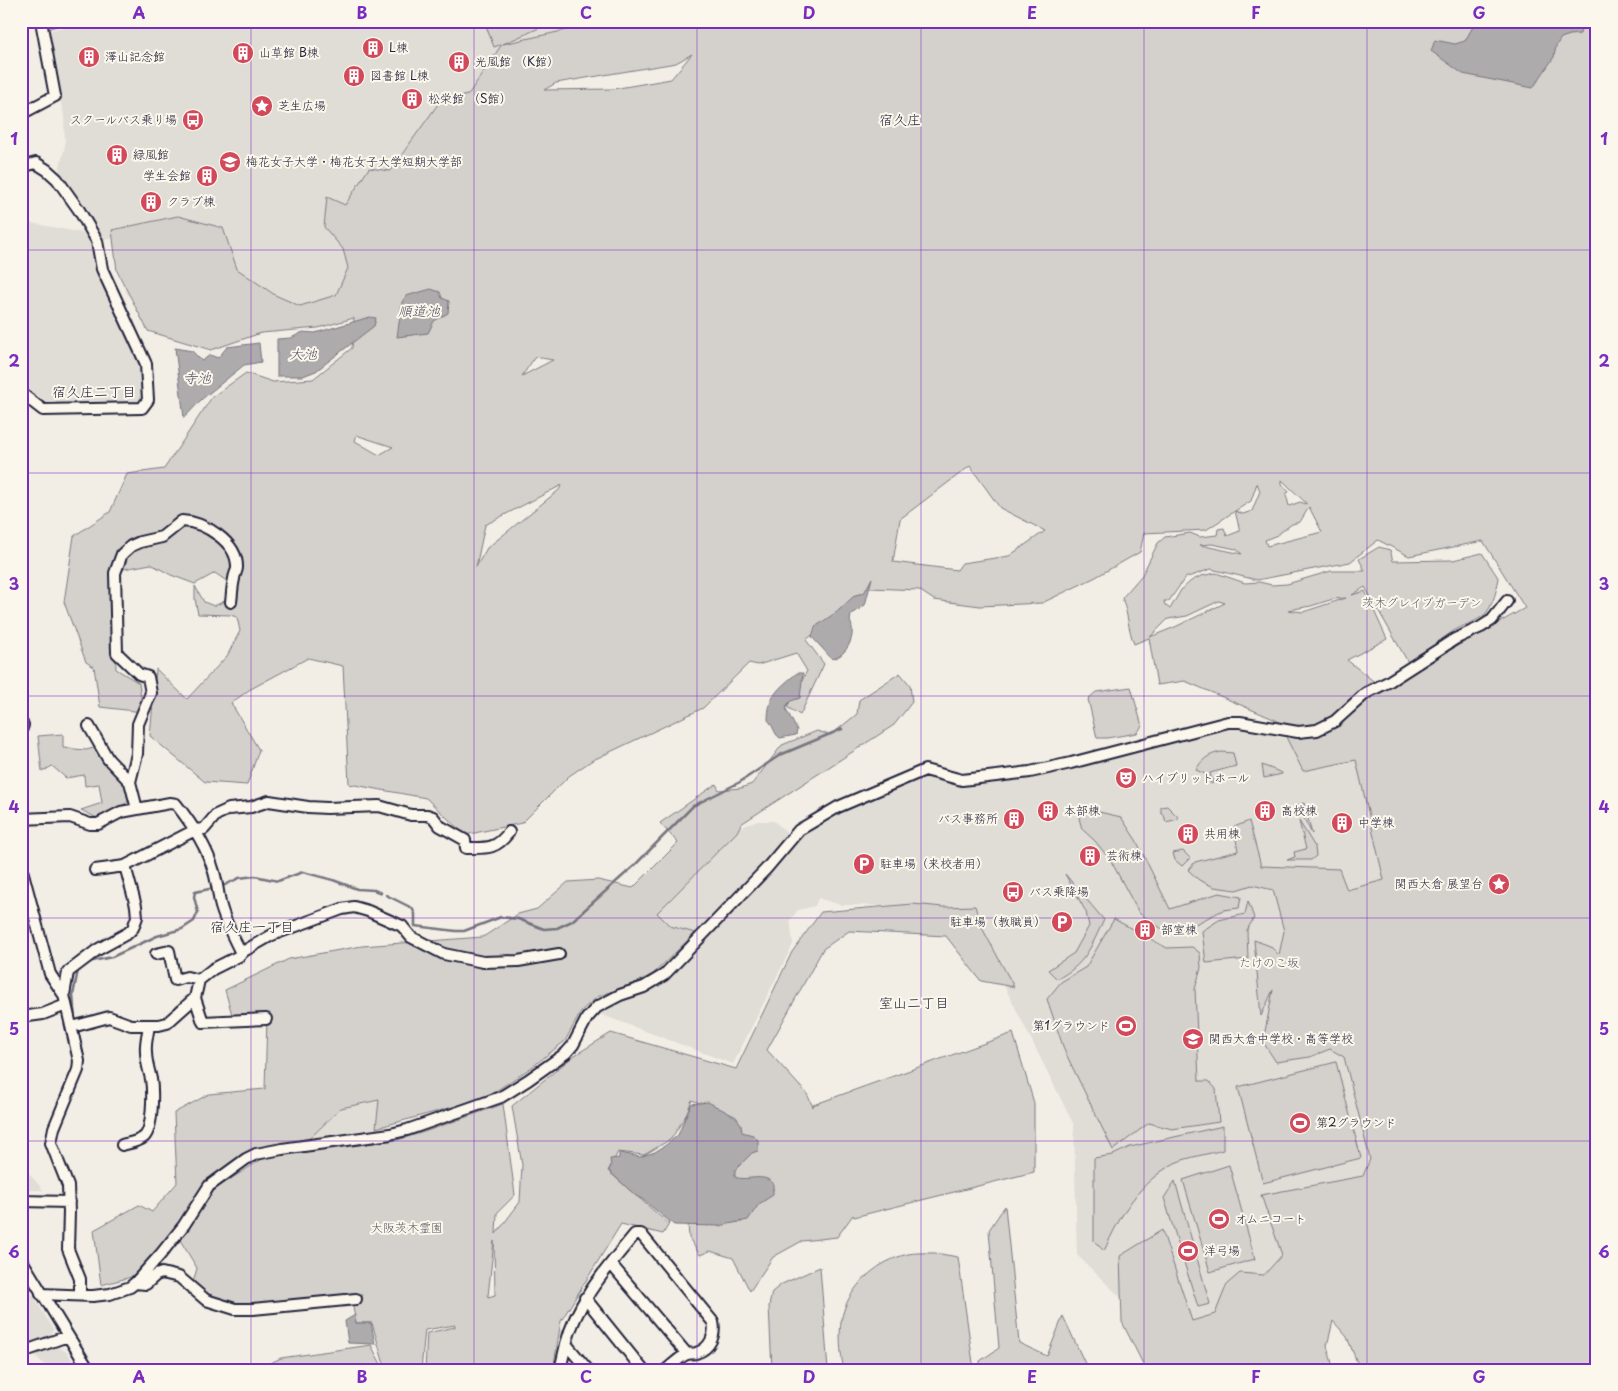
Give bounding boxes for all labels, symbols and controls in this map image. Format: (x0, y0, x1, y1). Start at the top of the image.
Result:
text: A (133, 0, 146, 24)
text: B (357, 0, 368, 24)
text: C (580, 0, 592, 24)
text: D (803, 0, 815, 24)
text: E (1027, 0, 1037, 24)
text: F (1251, 0, 1261, 24)
text: G (1472, 0, 1486, 24)
building icon: L棟 (361, 36, 385, 60)
place label: L棟 (389, 38, 408, 56)
building icon: 山草館 B棟 (231, 41, 255, 65)
place label: 山草館 B棟 (259, 43, 319, 61)
building icon: 澤山記念館 (77, 45, 101, 69)
place label: 澤山記念館 (105, 47, 165, 65)
building icon: 光風館 （K館） (447, 50, 471, 74)
place label: 光風館 （K館） (475, 52, 559, 70)
building icon: 図書館 L棟 (342, 64, 366, 88)
place label: 図書館 L棟 (370, 66, 429, 84)
building icon: 松栄館 （S館） (400, 87, 424, 111)
place label: 松栄館 （S館） (428, 89, 511, 107)
place icon: 芝生広場 (250, 94, 274, 118)
place label: 芝生広場 (278, 96, 326, 114)
bus stop icon: スクールバス乗り場 (181, 108, 205, 132)
district label: 宿久庄 (879, 109, 921, 130)
place label: スクールバス乗り場 (70, 110, 177, 128)
text: 1 (10, 126, 18, 150)
text: 1 (1600, 126, 1608, 150)
building icon: 緑風館 (105, 143, 129, 167)
place label: 緑風館 (133, 145, 169, 163)
school or university icon: 梅花女子大学・梅花女子大学短期大学部 (218, 150, 242, 174)
place label: 梅花女子大学・梅花女子大学短期大学部 (246, 152, 462, 170)
building icon: 学生会館 (195, 164, 219, 188)
place label: 学生会館 (143, 166, 191, 184)
building icon: クラブ棟 (139, 190, 163, 214)
place label: クラブ棟 (167, 192, 215, 210)
water label: 順道池 (398, 300, 441, 321)
water label: 大池 (289, 343, 318, 364)
text: 2 (8, 348, 20, 372)
text: 2 (1598, 348, 1610, 372)
water label: 寺池 (183, 367, 212, 388)
district label: 宿久庄二丁目 (52, 381, 136, 402)
text: 3 (9, 571, 19, 595)
text: 3 (1599, 571, 1609, 595)
park label: 茨木グレイブガーデン (1362, 593, 1482, 611)
theatre icon: ハイブリットホール (1114, 766, 1138, 790)
place label: ハイブリットホール (1142, 768, 1249, 786)
text: 4 (9, 794, 20, 818)
text: 4 (1599, 794, 1610, 818)
building icon: 本部棟 (1036, 799, 1060, 823)
building icon: 高校棟 (1253, 799, 1277, 823)
place label: 本部棟 (1064, 801, 1100, 819)
place label: 高校棟 (1281, 801, 1317, 819)
building icon: バス事務所 (1002, 807, 1026, 831)
place label: バス事務所 (938, 809, 998, 827)
building icon: 中学棟 (1330, 811, 1354, 835)
place label: 中学棟 (1358, 813, 1394, 831)
building icon: 共用棟 (1176, 822, 1200, 846)
place label: 共用棟 (1204, 824, 1240, 842)
building icon: 芸術棟 (1078, 844, 1102, 868)
place label: 芸術棟 (1106, 846, 1142, 864)
parking icon: 駐車場（来校者用） (852, 852, 876, 876)
place label: 駐車場（来校者用） (880, 854, 988, 872)
place icon: 関西大倉 展望台 (1487, 872, 1511, 896)
place label: 関西大倉 展望台 (1395, 874, 1483, 892)
bus stop icon: バス乗降場 (1001, 880, 1025, 904)
place label: バス乗降場 (1029, 882, 1089, 900)
parking icon: 駐車場（教職員） (1050, 910, 1074, 934)
place label: 駐車場（教職員） (950, 912, 1046, 930)
district label: 宿久庄一丁目 (210, 916, 294, 937)
building icon: 部室棟 (1133, 918, 1157, 942)
place label: 部室棟 (1161, 920, 1197, 938)
park label: たけのこ坂 (1239, 953, 1299, 971)
district label: 室山二丁目 (879, 992, 949, 1013)
sports icon: 第1グラウンド (1114, 1014, 1138, 1038)
text: 5 (9, 1016, 19, 1040)
place label: 第1グラウンド (1033, 1016, 1110, 1034)
text: 5 (1599, 1016, 1609, 1040)
school or university icon: 関西大倉中学校・高等学校 (1181, 1027, 1205, 1051)
place label: 関西大倉中学校・高等学校 (1209, 1029, 1353, 1047)
sports icon: 第2グラウンド (1288, 1111, 1312, 1135)
place label: 第2グラウンド (1316, 1113, 1397, 1131)
sports icon: オムニコート (1207, 1207, 1231, 1231)
place label: オムニコート (1235, 1209, 1307, 1227)
park label: 大阪茨木霊園 (371, 1218, 443, 1236)
text: 6 (8, 1239, 20, 1263)
sports icon: 洋弓場 (1176, 1239, 1200, 1263)
text: 6 (1598, 1239, 1610, 1263)
place label: 洋弓場 (1204, 1241, 1240, 1259)
text: A (133, 1364, 146, 1388)
text: B (357, 1364, 368, 1388)
text: C (580, 1364, 592, 1388)
text: D (803, 1364, 815, 1388)
text: E (1027, 1364, 1037, 1388)
text: F (1251, 1364, 1261, 1388)
text: G (1472, 1364, 1486, 1388)

